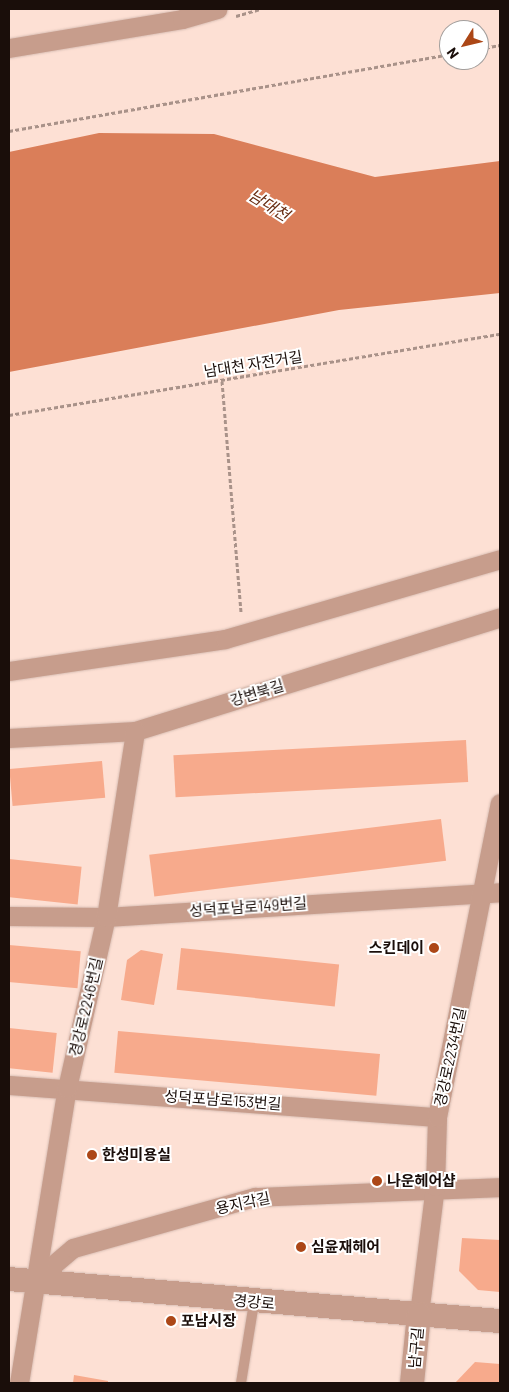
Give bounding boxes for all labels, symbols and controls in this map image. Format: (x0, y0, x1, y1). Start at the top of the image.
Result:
north arrow (439, 20, 489, 70)
text: N (443, 45, 462, 62)
water label: 남대천 (245, 185, 293, 225)
street label: 남대천 자전거길 (202, 347, 304, 381)
street label: 강변북길 (228, 676, 286, 710)
street label: 성덕포남로149번길 (189, 894, 307, 920)
place label: 스킨데이 (369, 939, 424, 957)
marker: 스킨데이 (428, 942, 440, 954)
street label: 경강로2246번길 (66, 956, 106, 1058)
street label: 경강로2234번길 (431, 1006, 469, 1108)
street label: 성덕포남로153번길 (164, 1087, 282, 1113)
place label: 한성미용실 (102, 1146, 171, 1164)
marker: 한성미용실 (86, 1149, 98, 1161)
place label: 나운헤어샵 (387, 1172, 456, 1190)
marker: 나운헤어샵 (371, 1175, 383, 1187)
street label: 용지각길 (214, 1188, 272, 1218)
place label: 심윤재헤어 (311, 1238, 380, 1256)
marker: 심윤재헤어 (295, 1241, 307, 1253)
street label: 경강로 (233, 1291, 275, 1313)
place label: 포남시장 (181, 1312, 236, 1330)
marker: 포남시장 (165, 1315, 177, 1327)
street label: 남구길 (405, 1327, 427, 1369)

